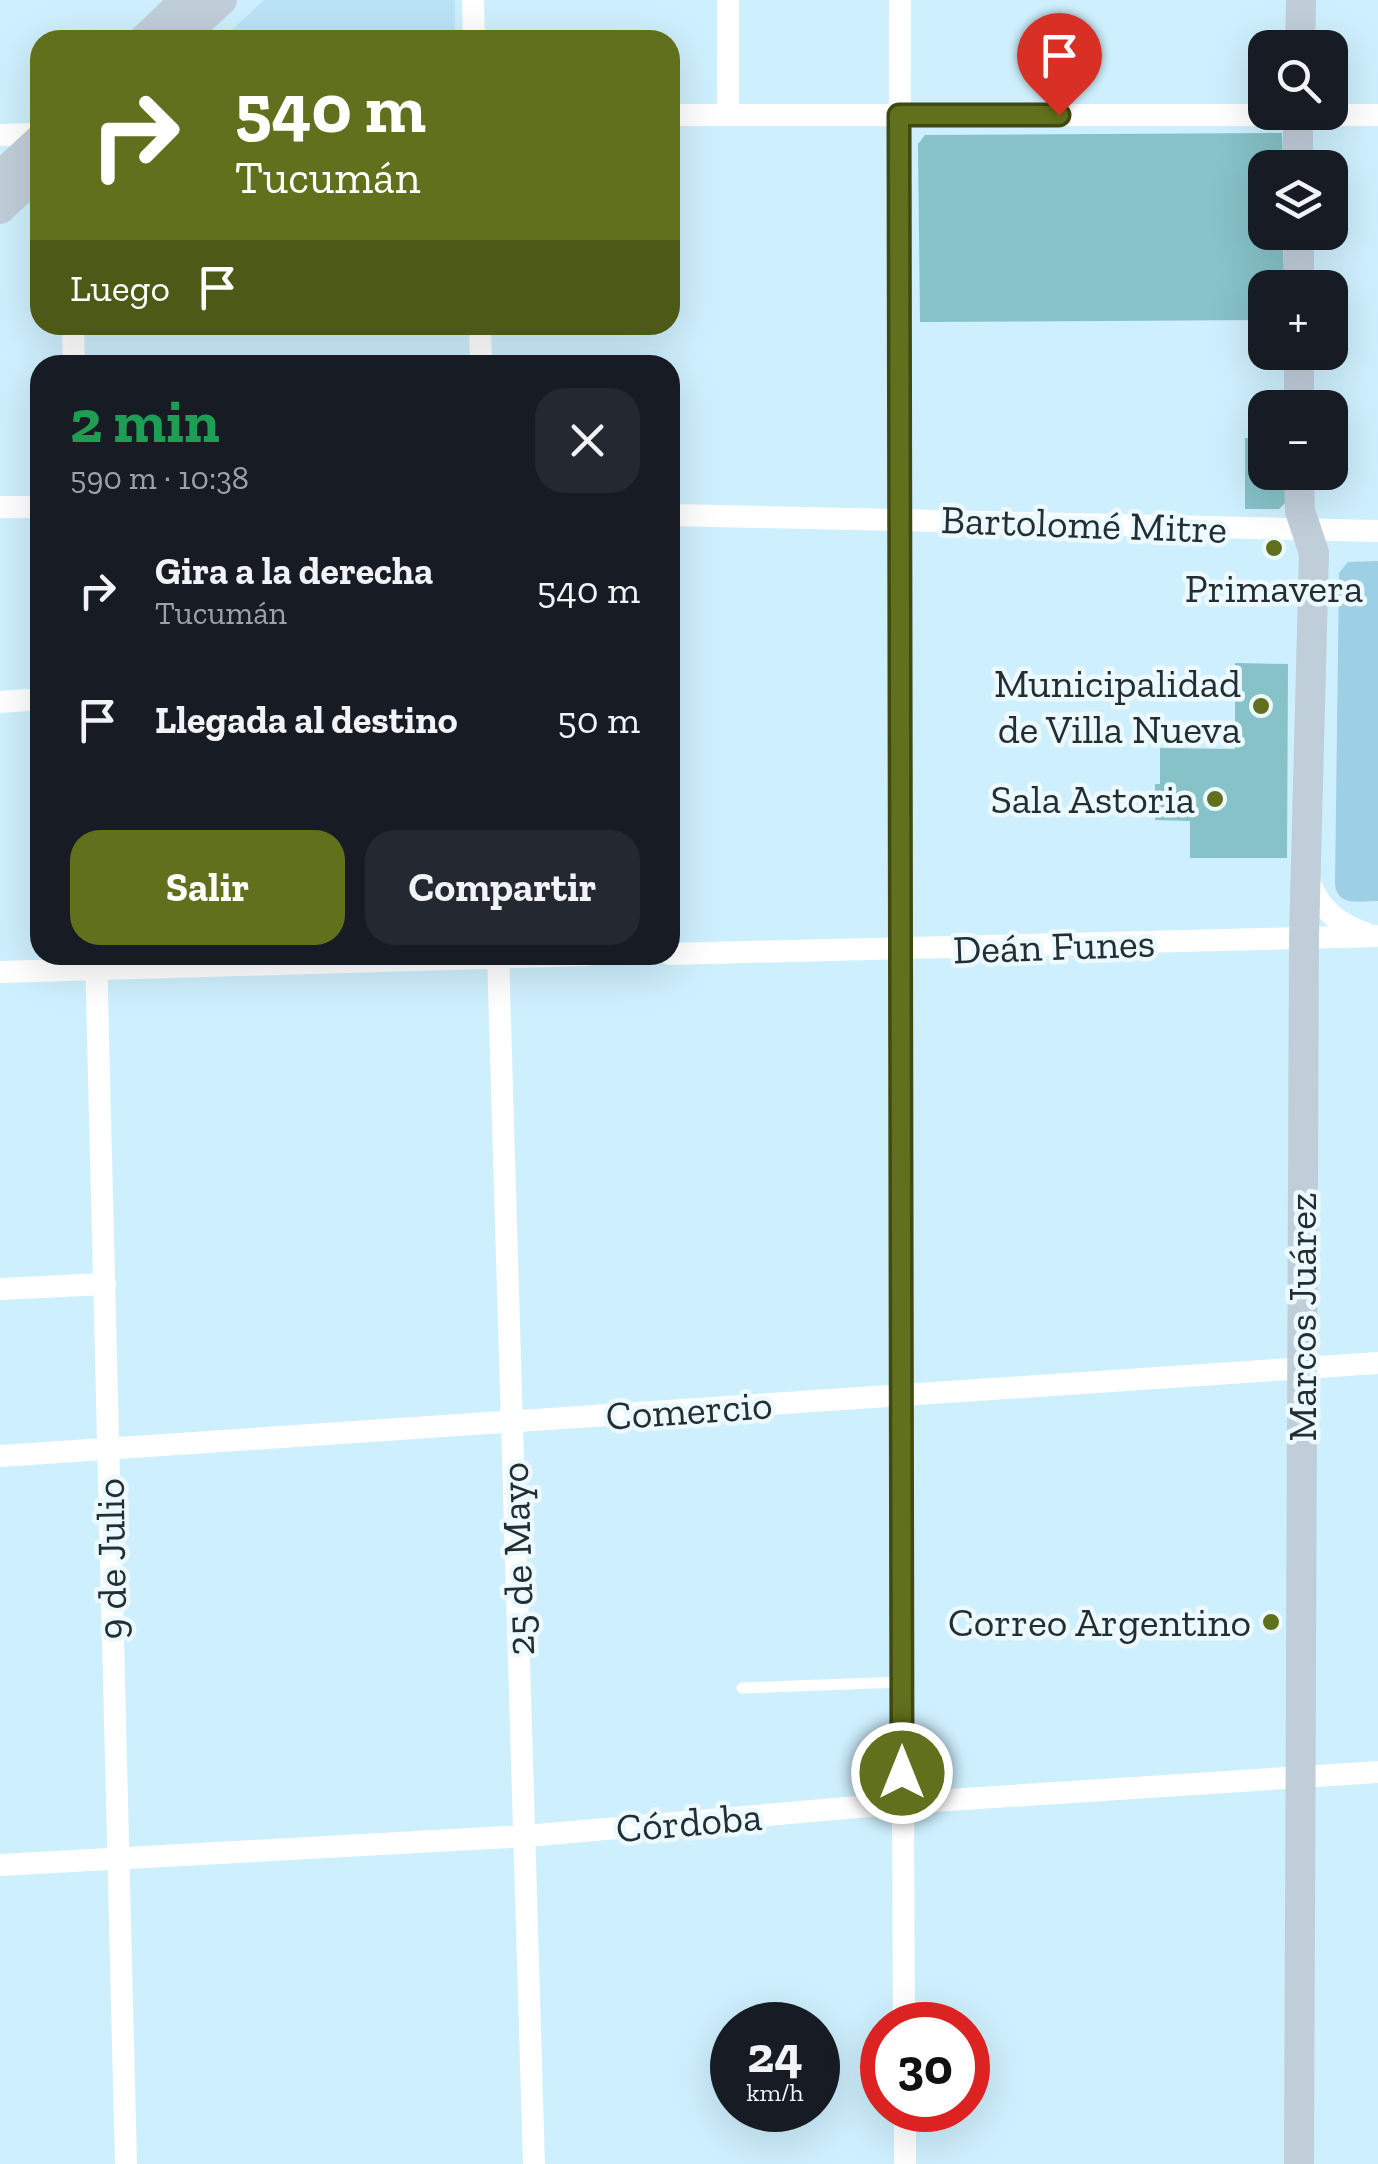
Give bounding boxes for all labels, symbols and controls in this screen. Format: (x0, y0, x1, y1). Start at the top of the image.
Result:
pin (1017, 13, 1102, 116)
icon: arrive (1032, 28, 1087, 83)
map controls (1248, 30, 1348, 490)
button: search (1248, 30, 1348, 130)
text: 540 m (235, 66, 426, 150)
icon: right (70, 70, 200, 200)
button: layers (1248, 150, 1348, 250)
text: Tucumán (235, 151, 421, 205)
icon: arrive (190, 260, 245, 315)
text: Luego (70, 265, 170, 311)
button: + (1248, 270, 1348, 370)
text: 2 min (70, 385, 220, 457)
button: close (535, 388, 640, 493)
button: − (1248, 390, 1348, 490)
text: 590 m · 10:38 (70, 459, 249, 497)
street label: Bartolomé Mitre (940, 495, 1228, 553)
marker: Primavera (1263, 537, 1285, 559)
text: Gira a la derecha (155, 548, 433, 594)
icon: right (70, 563, 125, 618)
place label: Primavera (1185, 564, 1363, 612)
text: 540 m (537, 567, 640, 613)
text: Tucumán (155, 594, 287, 632)
place label: Municipalidad de Villa Nueva (994, 659, 1241, 753)
icon: arrive (70, 693, 125, 748)
marker: Municipalidad de Villa Nueva (1250, 695, 1272, 717)
text: Llegada al destino (155, 697, 458, 743)
text: 50 m (557, 697, 640, 743)
place label: Sala Astoria (990, 775, 1195, 823)
marker: Sala Astoria (1204, 788, 1226, 810)
button: Salir (70, 830, 345, 945)
button: Compartir (365, 830, 640, 945)
street label: Deán Funes (952, 918, 1156, 974)
street label: Marcos Juárez (1278, 1192, 1326, 1442)
street label: Comercio (604, 1380, 774, 1440)
street label: 25 de Mayo (490, 1461, 544, 1657)
street label: 9 de Julio (86, 1478, 136, 1640)
place label: Correo Argentino (948, 1598, 1251, 1646)
marker: Correo Argentino (1260, 1611, 1282, 1633)
position arrow (850, 1721, 954, 1825)
street label: Córdoba (614, 1792, 764, 1852)
speed limit sign: 30 (860, 2002, 990, 2132)
text: 24 (747, 2025, 803, 2085)
text: km/h (746, 2077, 804, 2107)

